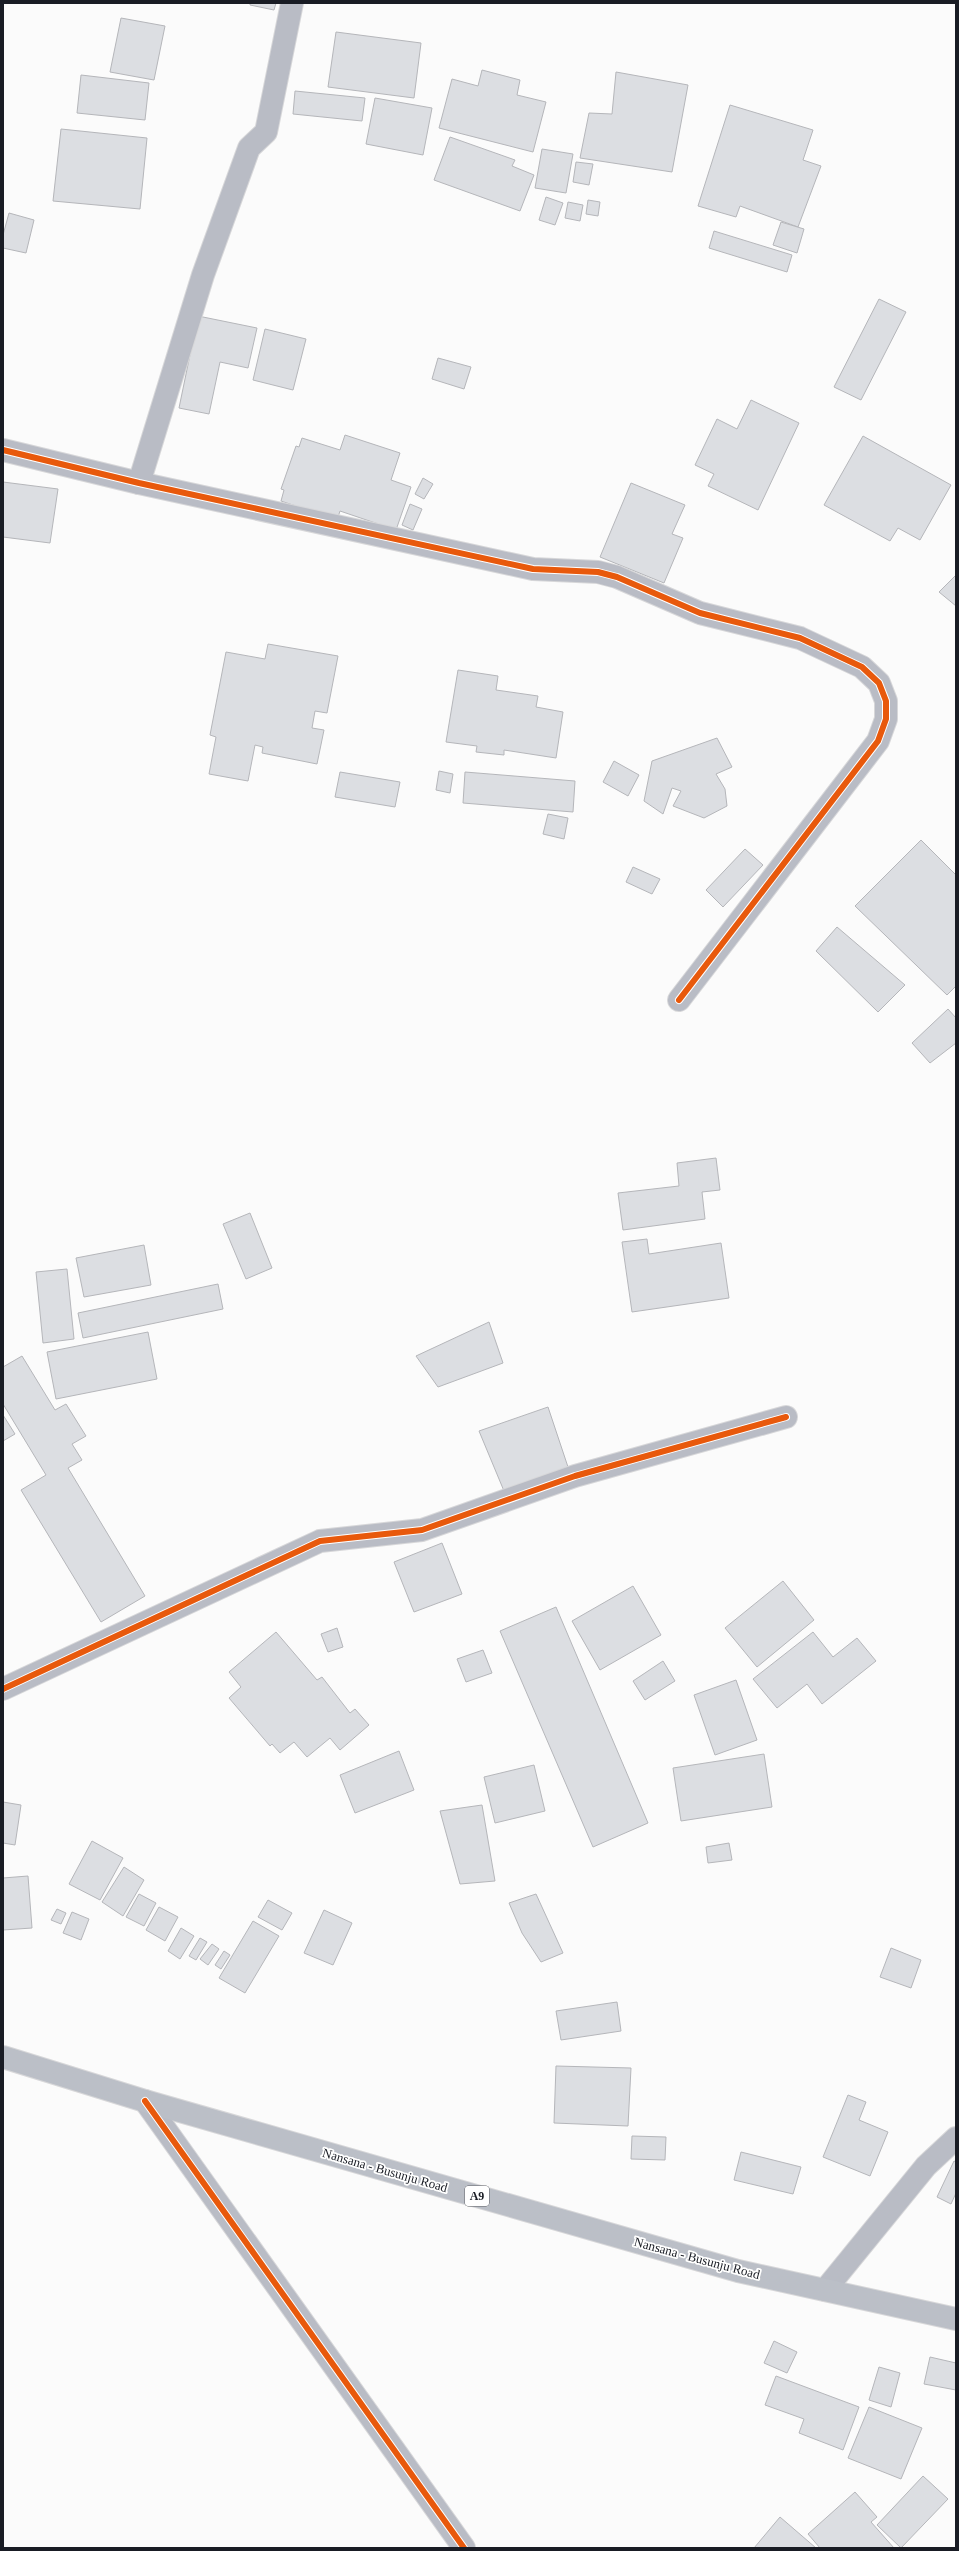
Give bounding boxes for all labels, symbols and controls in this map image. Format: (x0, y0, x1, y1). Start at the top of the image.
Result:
street label: Nansana - Busunju Road (321, 2145, 450, 2195)
road number: A9 (465, 2186, 489, 2206)
street label: Nansana - Busunju Road (632, 2234, 762, 2282)

